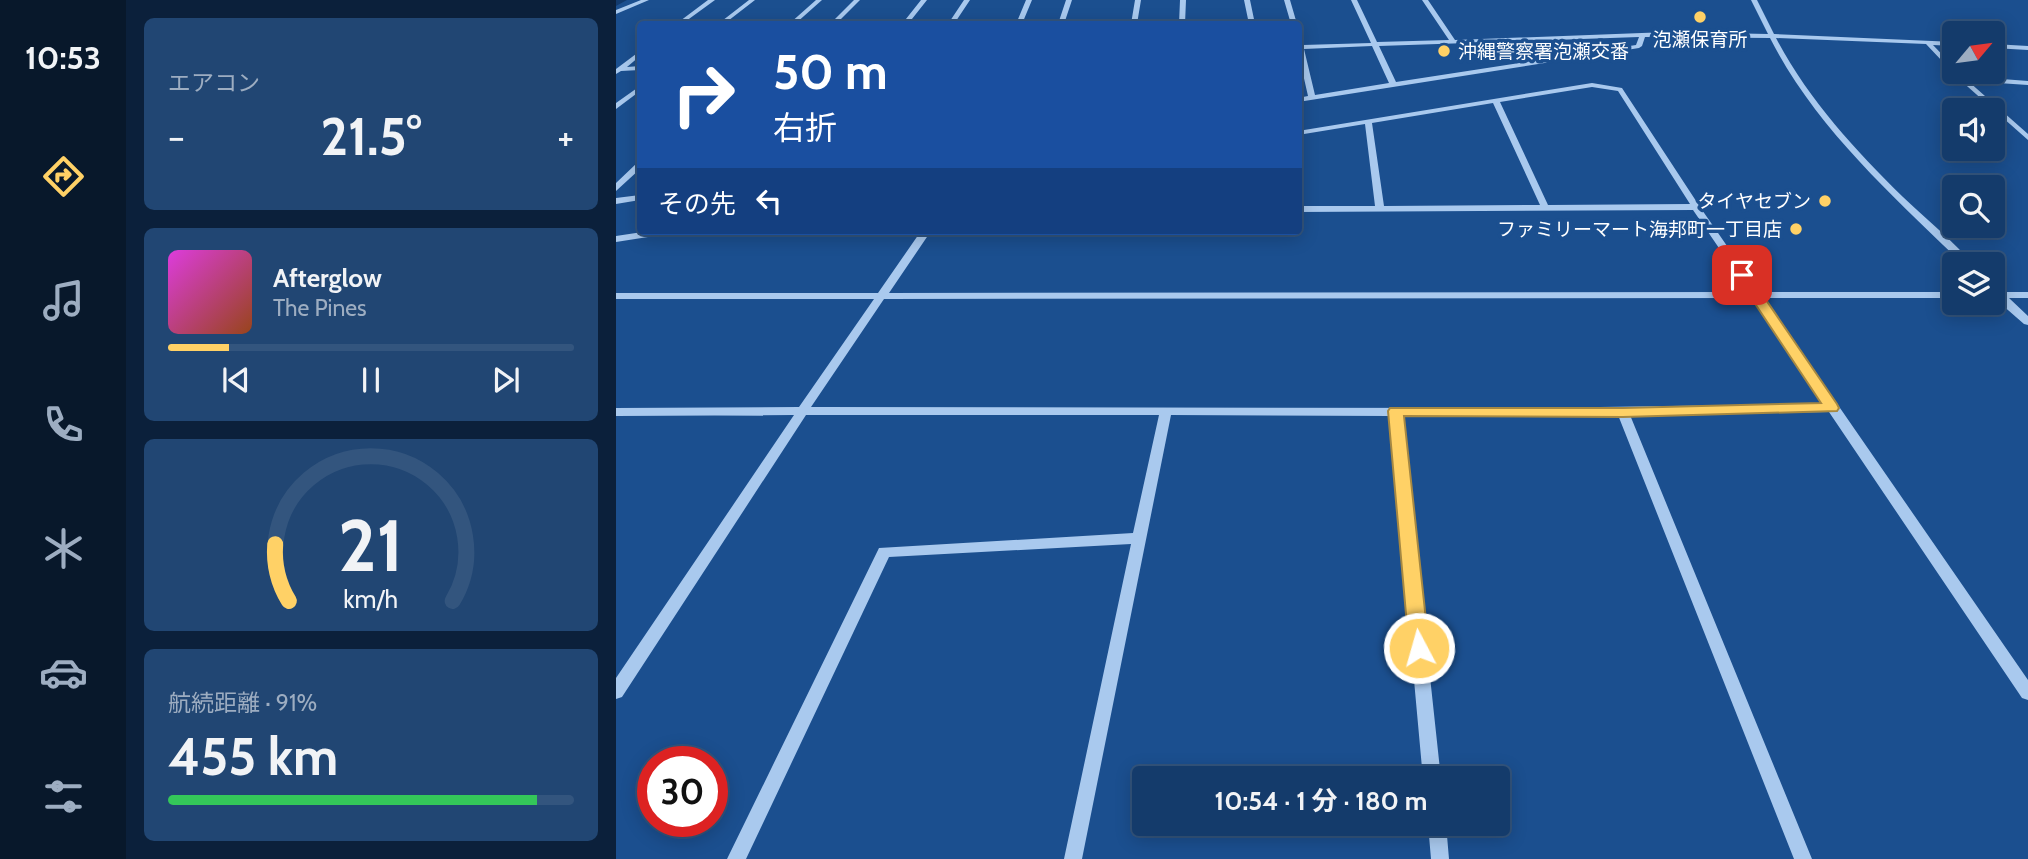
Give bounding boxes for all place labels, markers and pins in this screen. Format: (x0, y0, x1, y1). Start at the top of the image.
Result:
marker: 泡瀬保育所 (1692, 9, 1708, 25)
place label: 泡瀬保育所 (1652, 28, 1748, 51)
place label: 沖縄警察署泡瀬交番 (1458, 40, 1629, 63)
marker: 沖縄警察署泡瀬交番 (1436, 43, 1452, 59)
place label: タイヤセブン (1698, 190, 1811, 213)
marker: タイヤセブン (1817, 193, 1833, 209)
place label: ファミリーマート海邦町一丁目店 (1497, 218, 1782, 241)
marker: ファミリーマート海邦町一丁目店 (1788, 221, 1804, 237)
pin (1712, 245, 1772, 305)

